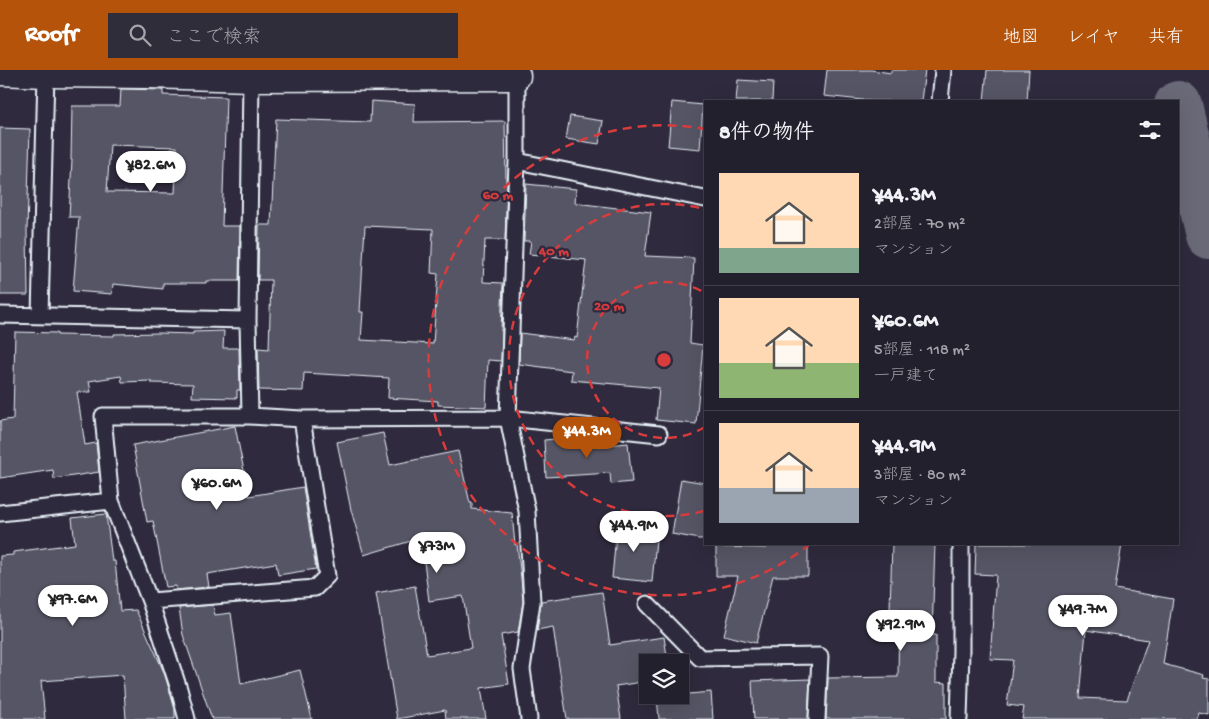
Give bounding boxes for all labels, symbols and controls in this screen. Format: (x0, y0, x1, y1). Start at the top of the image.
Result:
search box (108, 13, 458, 58)
text: Roofr (25, 21, 78, 50)
icon: search (126, 21, 154, 49)
text: ここで検索 (166, 27, 261, 50)
text: 地図 (1003, 28, 1039, 49)
text: レイヤ (1067, 28, 1120, 49)
text: 共有 (1148, 28, 1184, 49)
icon: filters (1136, 116, 1164, 144)
text: 8件の物件 (719, 122, 815, 147)
pin: ¥82.6M (110, 150, 192, 193)
text: ¥82.6M (127, 157, 175, 176)
text: ¥44.3M (874, 184, 936, 209)
text: 60 m (483, 187, 514, 205)
icon: home (759, 193, 819, 253)
text: 2部屋 · 70 m² (874, 216, 965, 235)
text: マンション (874, 242, 953, 261)
text: 40 m (538, 243, 569, 261)
text: 20 m (594, 298, 624, 316)
text: ¥60.6M (874, 310, 938, 335)
icon: home (759, 318, 819, 378)
text: 5部屋 · 118 m² (874, 342, 970, 361)
centre of rings (655, 351, 673, 369)
text: 一戸建て (874, 368, 938, 387)
pin: ¥44.3M (546, 416, 628, 459)
text: ¥44.3M (564, 423, 611, 442)
text: ¥44.9M (874, 435, 935, 460)
icon: home (759, 443, 819, 503)
text: 3部屋 · 80 m² (874, 467, 966, 486)
pin: ¥60.6M (176, 468, 258, 511)
text: ¥60.6M (193, 475, 241, 494)
text: マンション (874, 493, 953, 512)
pin: ¥44.9M (593, 510, 675, 553)
text: ¥44.9M (611, 517, 657, 536)
pin: ¥73M (407, 532, 467, 574)
text: ¥73M (419, 538, 455, 557)
pin: ¥97.6M (32, 584, 114, 627)
text: ¥97.6M (49, 591, 97, 610)
pin: ¥49.7M (1042, 594, 1124, 637)
text: ¥49.7M (1059, 601, 1107, 620)
pin: ¥92.9M (860, 610, 942, 652)
text: ¥92.9M (877, 616, 925, 635)
map controls (639, 654, 689, 704)
button: layers (639, 654, 689, 704)

